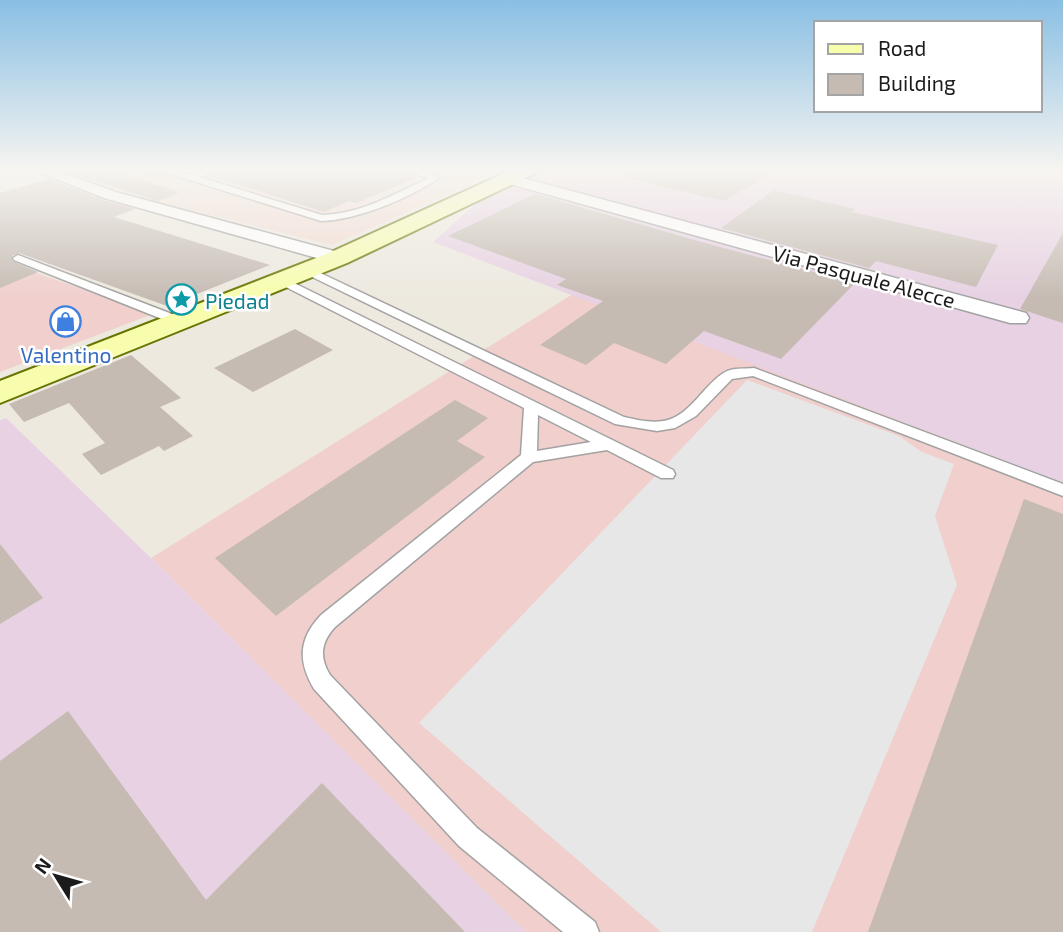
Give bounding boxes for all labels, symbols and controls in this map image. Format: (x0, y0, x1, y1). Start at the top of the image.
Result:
legend (814, 21, 1042, 112)
text: Road (878, 35, 926, 60)
text: Building (878, 70, 956, 95)
street label: Via Pasquale Alecce (770, 240, 958, 312)
place icon: Piedad (165, 283, 199, 317)
place label: Piedad (205, 288, 269, 313)
shop icon: Valentino (49, 305, 83, 339)
place label: Valentino (21, 342, 111, 367)
north arrow (21, 841, 91, 911)
text: N (29, 853, 55, 878)

